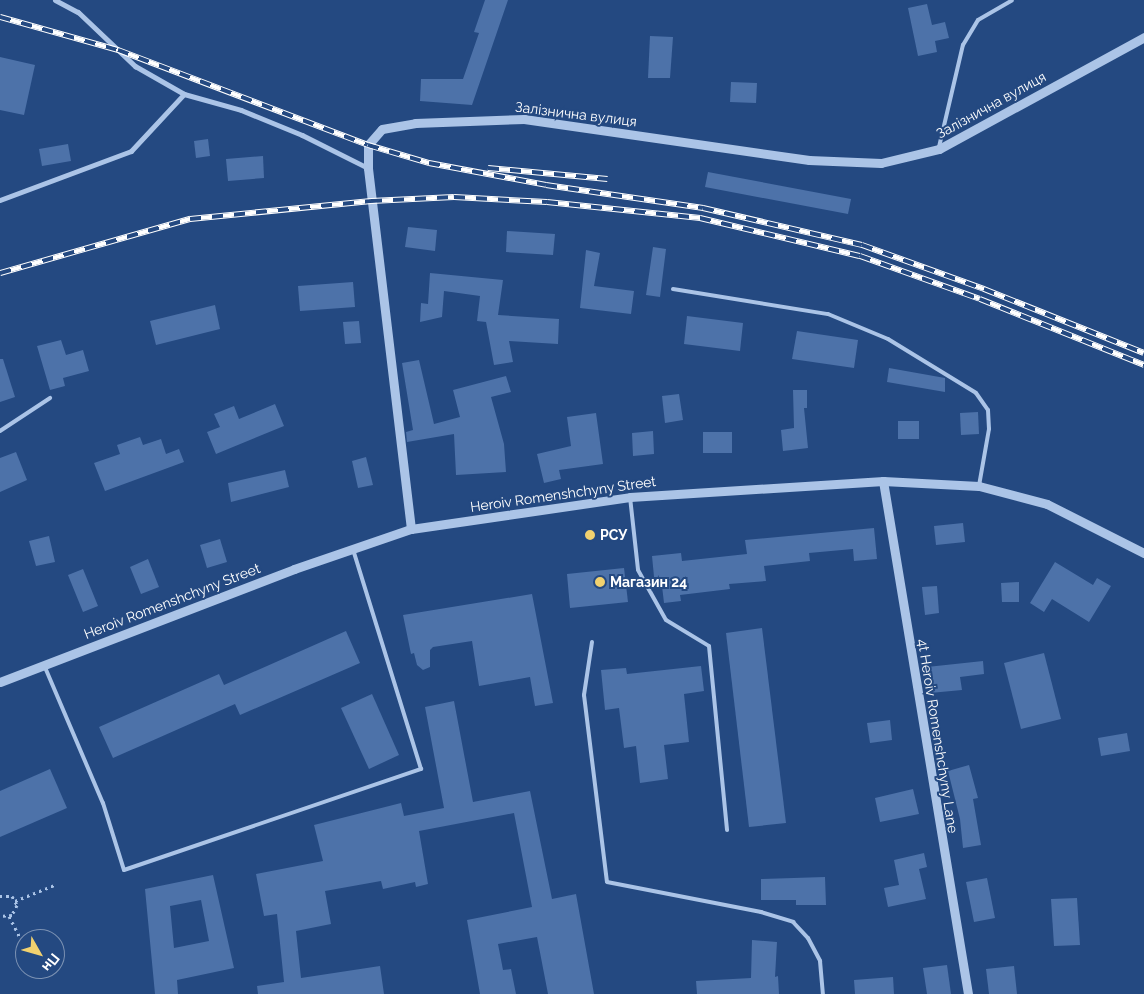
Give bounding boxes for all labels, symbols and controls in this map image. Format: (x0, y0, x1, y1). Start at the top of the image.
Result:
street label: Залізнична вулиця (933, 68, 1049, 142)
street label: Залізнична вулиця (514, 98, 638, 130)
street label: Heroiv Romenshchyny Street (469, 473, 657, 515)
place label: РСУ (600, 527, 627, 543)
marker: РСУ (584, 529, 596, 541)
street label: Heroiv Romenshchyny Street (81, 559, 263, 643)
place label: Магазин 24 (610, 574, 687, 590)
marker: Магазин 24 (594, 576, 606, 588)
street label: 4t Heroiv Romenshchyny Lane (914, 637, 962, 835)
north arrow (15, 929, 65, 979)
text: Пн (39, 950, 63, 975)

